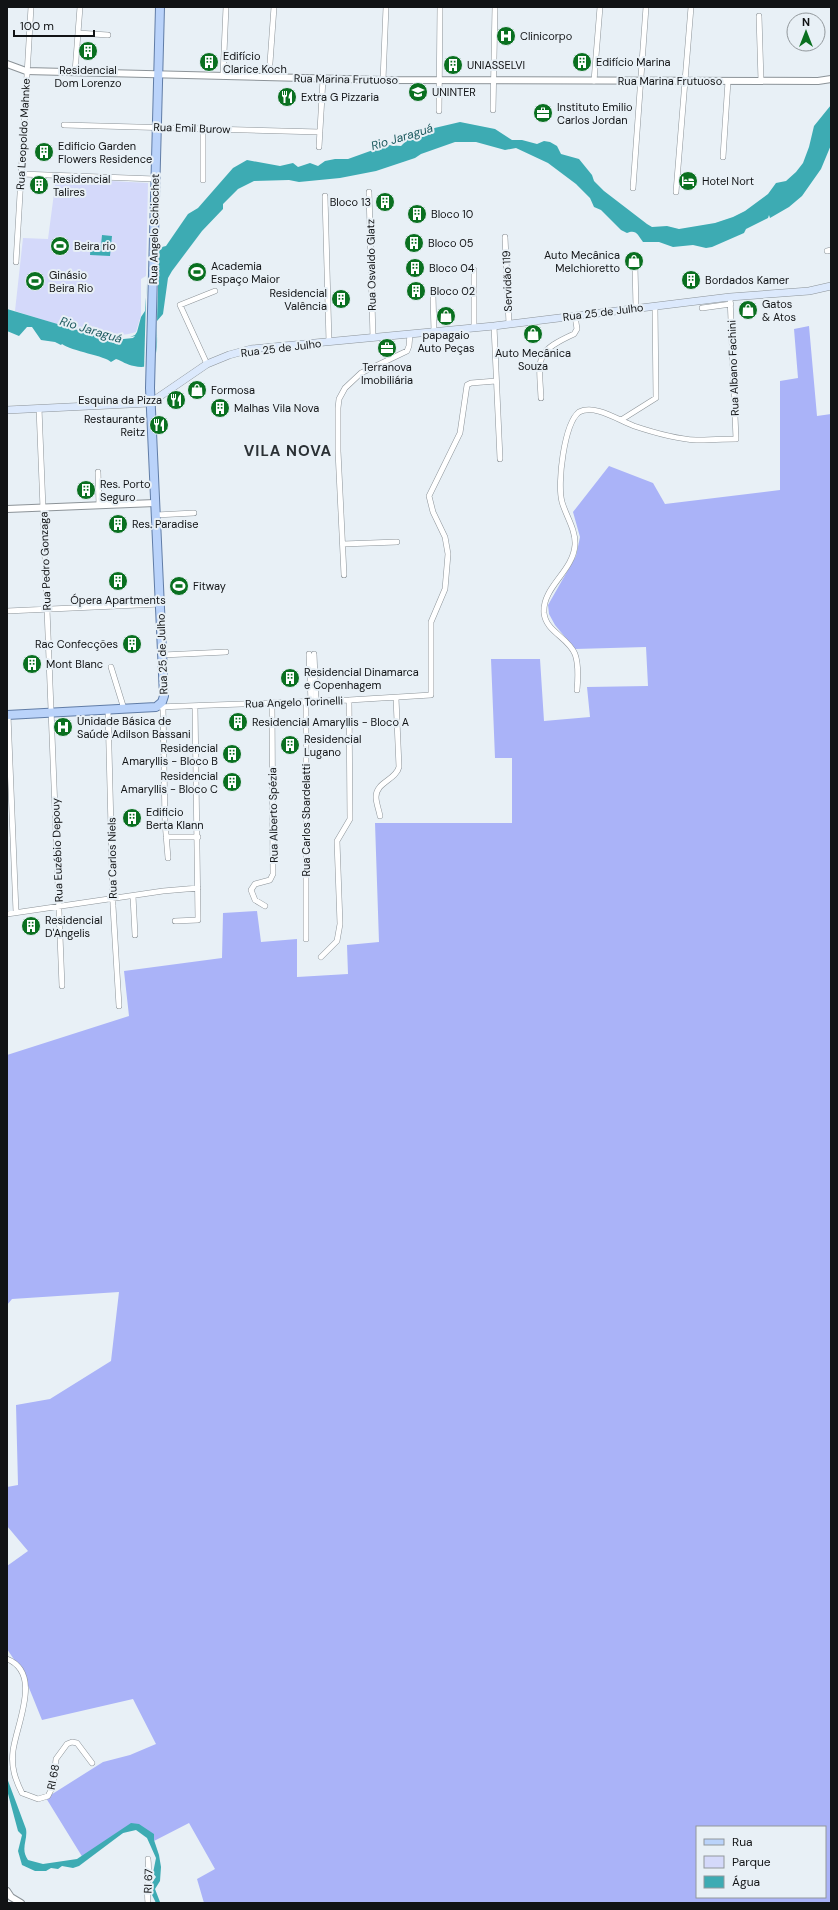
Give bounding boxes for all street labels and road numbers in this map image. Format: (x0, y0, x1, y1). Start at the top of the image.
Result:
street label: Rua Marina Frutuoso (294, 71, 398, 87)
street label: Rua Marina Frutuoso (618, 74, 722, 88)
street label: Rua Leopoldo Mahnke (13, 78, 33, 190)
street label: Rua Emil Burow (153, 120, 231, 136)
street label: Rua Angelo Schiochet (146, 174, 162, 284)
street label: Rua Osvaldo Glatz (363, 219, 379, 311)
street label: Servidão 119 (499, 250, 515, 312)
street label: Rua 25 de Julho (562, 300, 644, 324)
street label: Rua Albano Fachini (724, 320, 742, 416)
street label: Rua 25 de Julho (240, 336, 322, 360)
street label: Rua Pedro Gonzaga (36, 511, 54, 611)
street label: Rua 25 de Julho (154, 613, 170, 695)
street label: Rua Angelo Torinelli (245, 693, 343, 711)
street label: Rua Carlos Sbardelatti (299, 764, 313, 876)
street label: Rua Alberto Spézia (265, 767, 281, 863)
street label: Rua Euzébio Depouy (48, 798, 66, 902)
street label: Rua Carlos Niels (104, 817, 120, 899)
street label: RI 68 (44, 1763, 62, 1791)
street label: RI 67 (141, 1868, 155, 1894)

